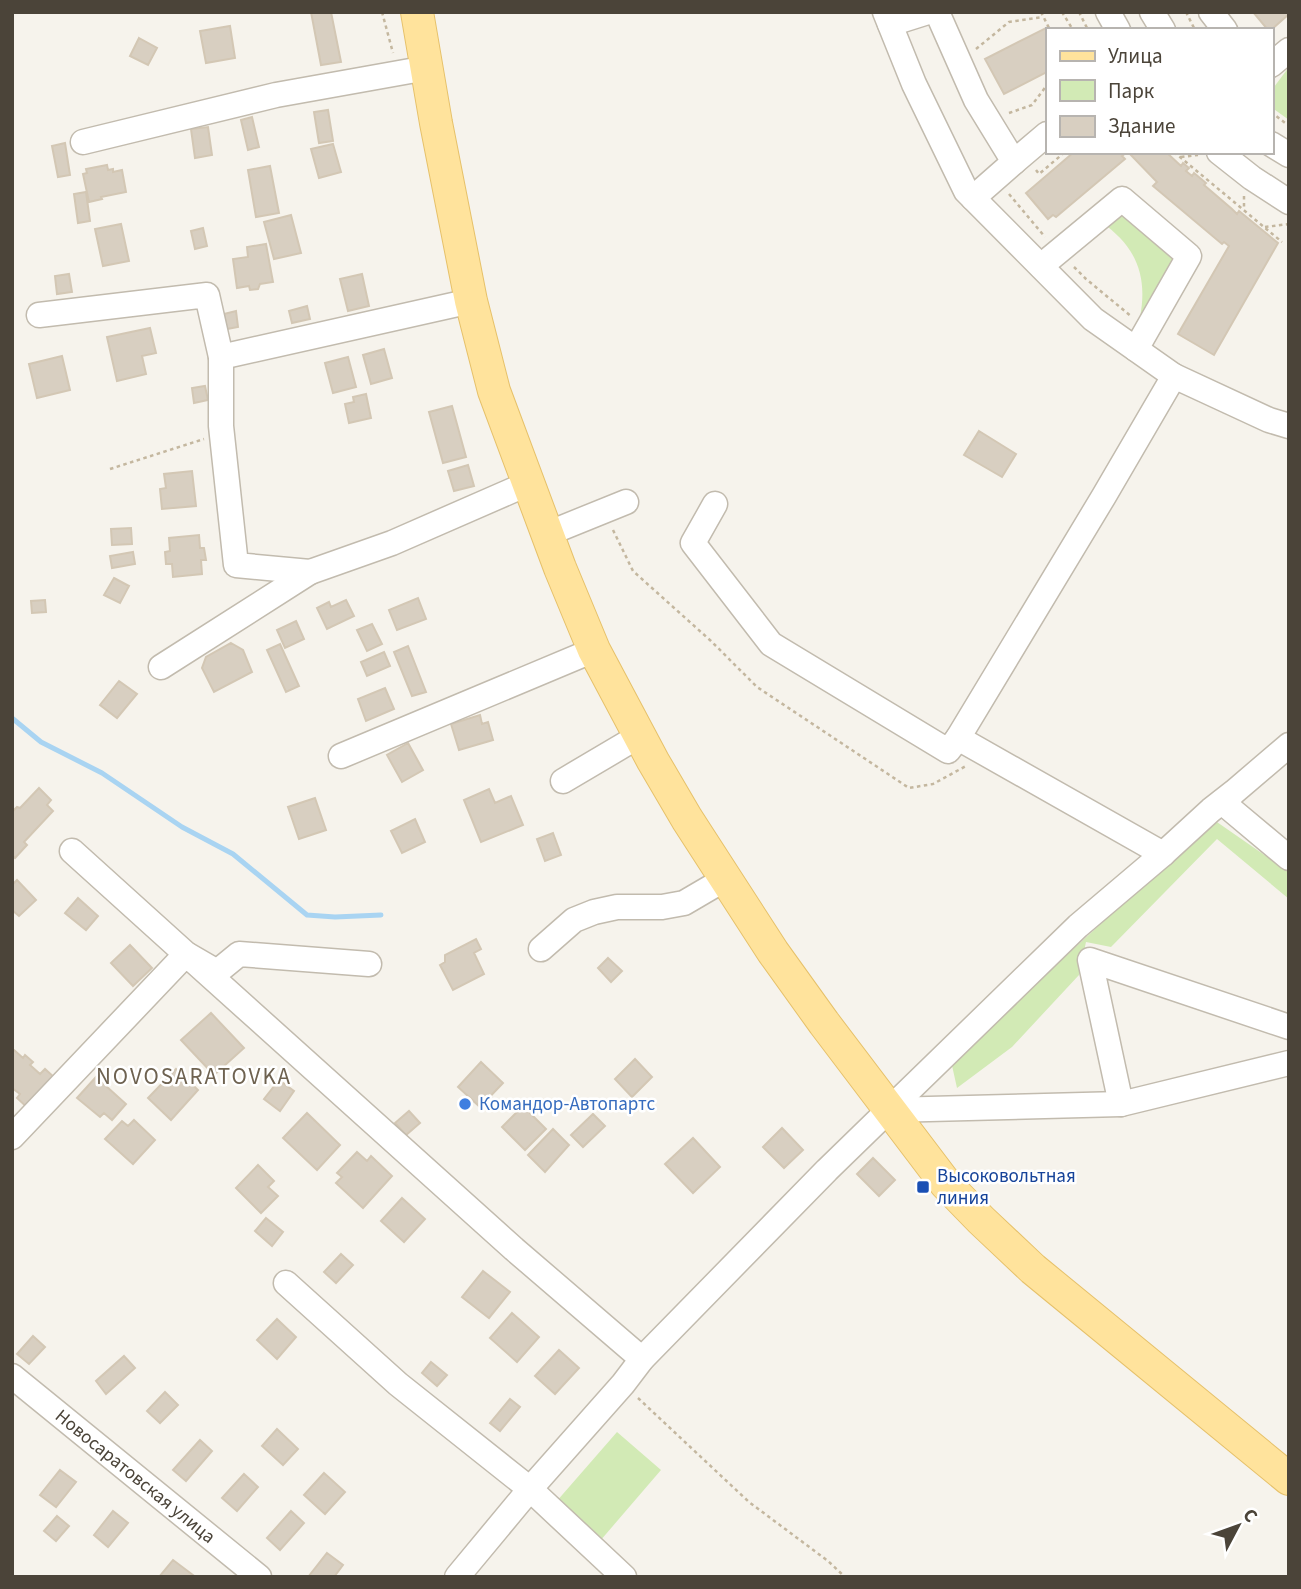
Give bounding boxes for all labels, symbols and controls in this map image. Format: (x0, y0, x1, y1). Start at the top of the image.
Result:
legend (1046, 28, 1273, 154)
text: Улица (1108, 41, 1163, 71)
text: Парк (1108, 76, 1155, 106)
text: Здание (1108, 111, 1176, 141)
district label: NOVOSARATOVKA (96, 1060, 292, 1093)
place label: Командор-Автопартс (479, 1091, 656, 1118)
marker: Командор-Автопартс (457, 1096, 473, 1112)
place label: Высоковольтная линия (937, 1163, 1076, 1212)
marker: Высоковольтная линия (915, 1179, 931, 1195)
street label: Новосаратовская улица (49, 1403, 221, 1550)
north arrow (1203, 1491, 1273, 1561)
text: С (1236, 1503, 1264, 1529)

